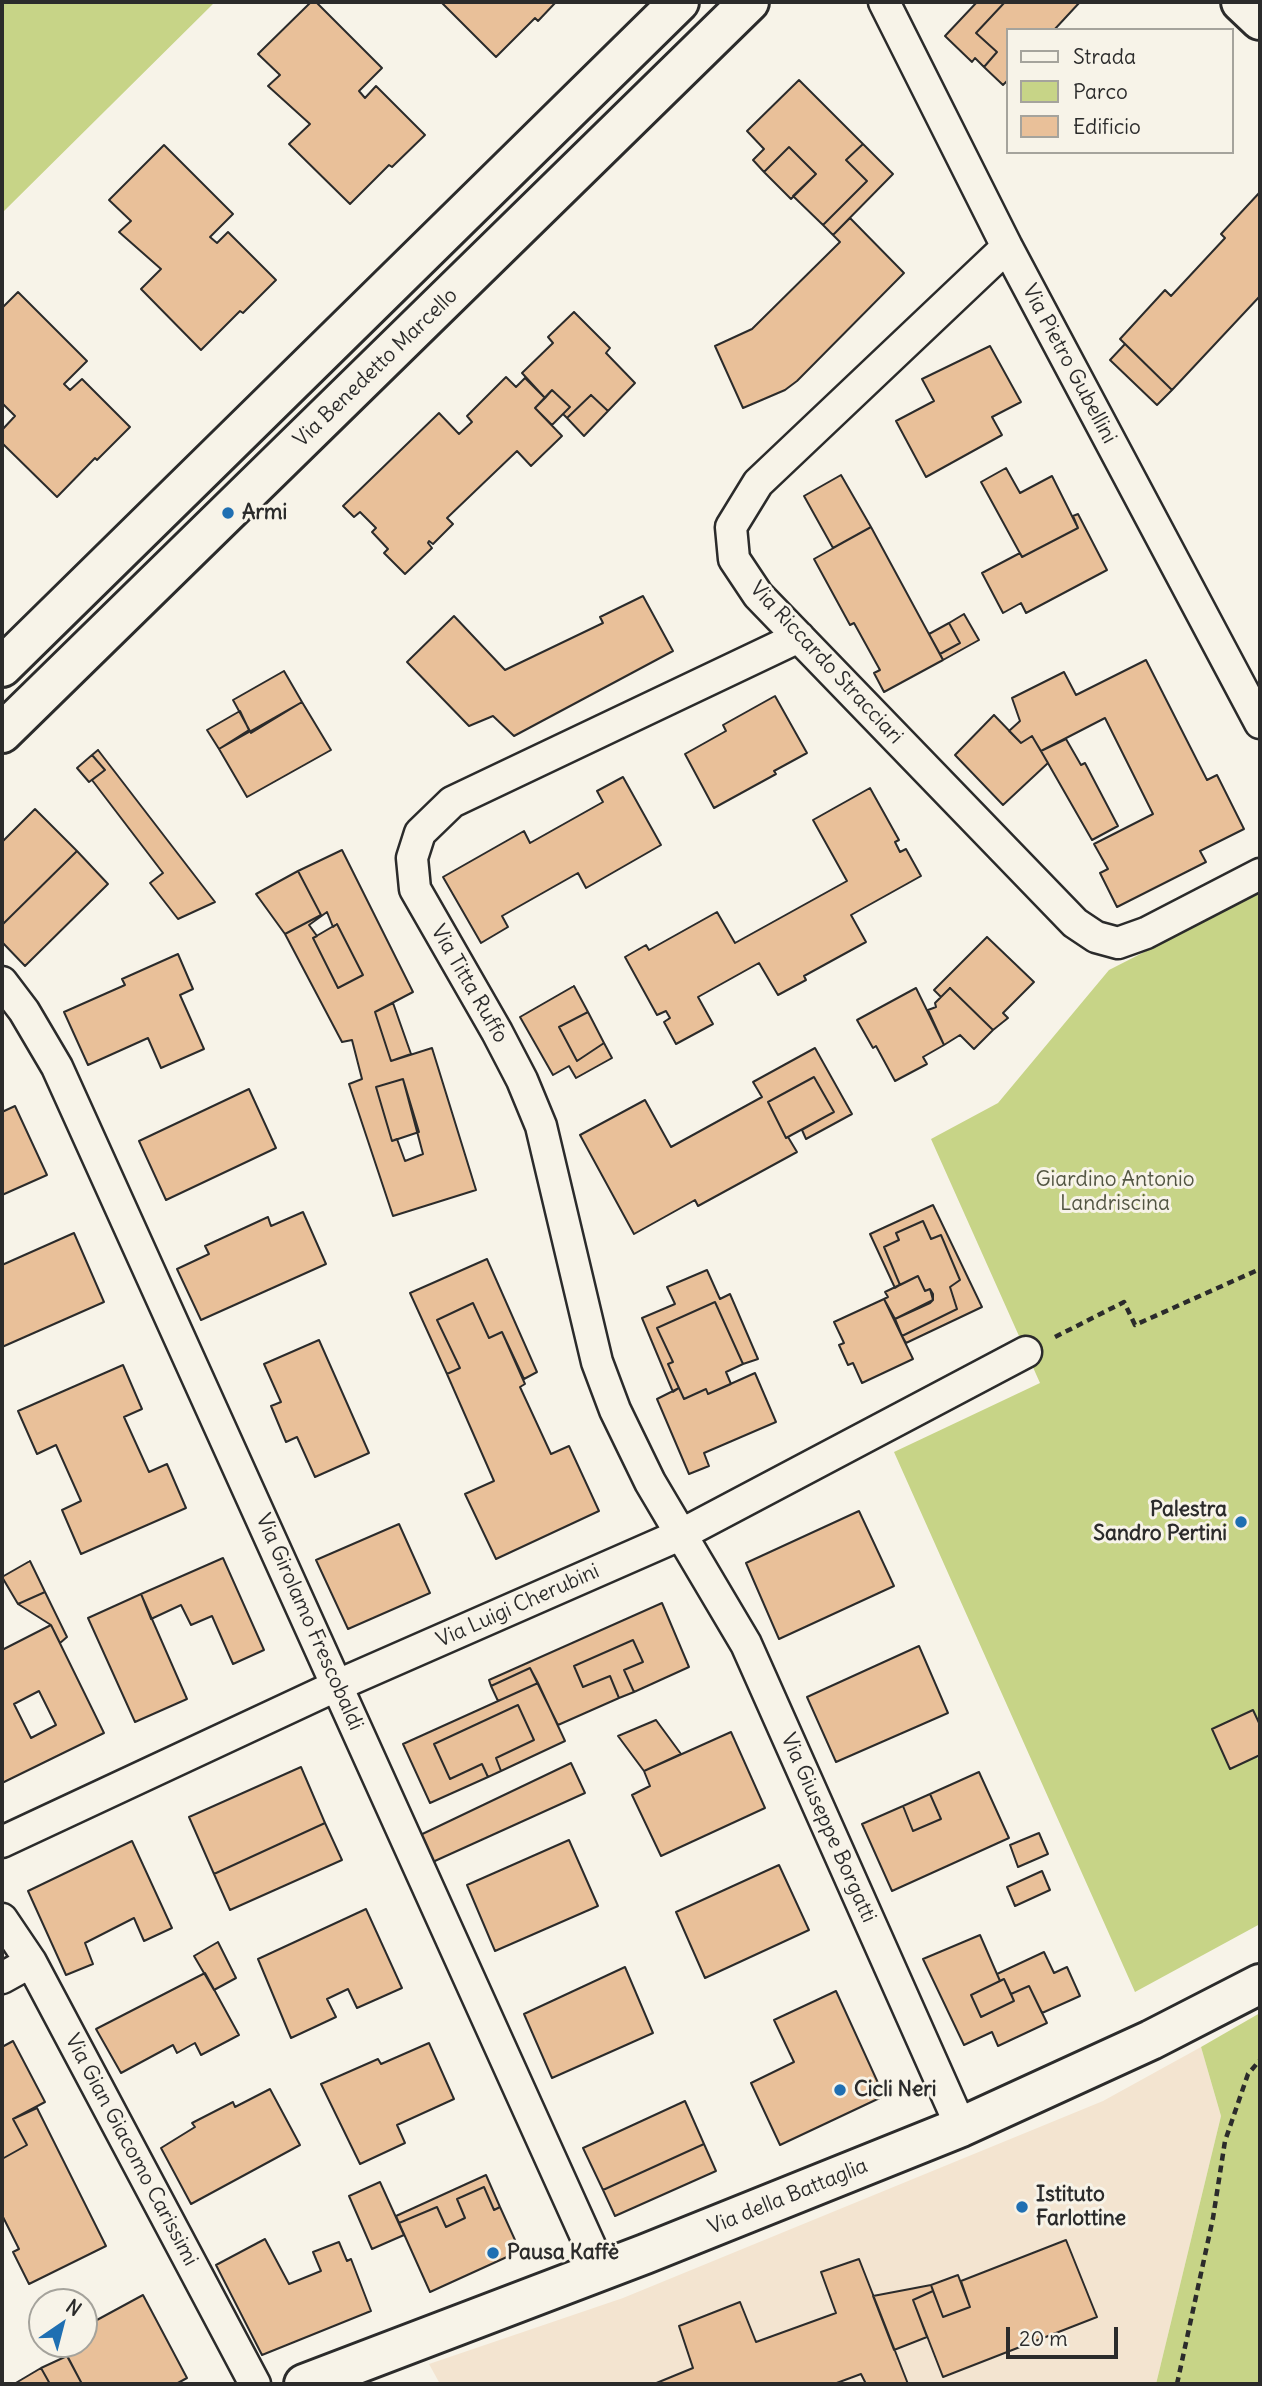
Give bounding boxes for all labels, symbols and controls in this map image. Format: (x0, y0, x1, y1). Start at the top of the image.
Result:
legend (1006, 28, 1234, 154)
text: Strada (1073, 43, 1136, 70)
text: Parco (1073, 78, 1128, 105)
text: Edificio (1073, 113, 1141, 140)
street label: Via Pietro Gubellini (1016, 280, 1122, 448)
street label: Via Benedetto Marcello (289, 283, 463, 453)
place label: Armi (242, 500, 287, 526)
marker: Armi (220, 505, 236, 521)
street label: Via Riccardo Stracciari (744, 576, 908, 750)
street label: Via Titta Ruffo (425, 920, 513, 1048)
park label: Giardino Antonio Landriscina (1035, 1167, 1195, 1217)
place label: Palestra Sandro Pertini (1093, 1497, 1227, 1547)
street label: Via Girolamo Frescobaldi (250, 1510, 368, 1734)
marker: Palestra Sandro Pertini (1233, 1514, 1249, 1530)
street label: Via Luigi Cherubini (433, 1559, 603, 1653)
street label: Via Giuseppe Borgatti (775, 1729, 881, 1927)
street label: Via Gian Giacomo Carissimi (59, 2030, 203, 2270)
place label: Cicli Neri (854, 2077, 937, 2103)
marker: Cicli Neri (832, 2082, 848, 2098)
street label: Via della Battaglia (705, 2154, 871, 2240)
place label: Istituto Farlottine (1036, 2182, 1126, 2232)
marker: Istituto Farlottine (1014, 2199, 1030, 2215)
place label: Pausa Kaffè (507, 2240, 619, 2266)
marker: Pausa Kaffè (485, 2245, 501, 2261)
north arrow (28, 2288, 98, 2358)
text: N (62, 2294, 86, 2321)
scale bar (1010, 2312, 1122, 2356)
text: 20 m (1019, 2325, 1068, 2352)

